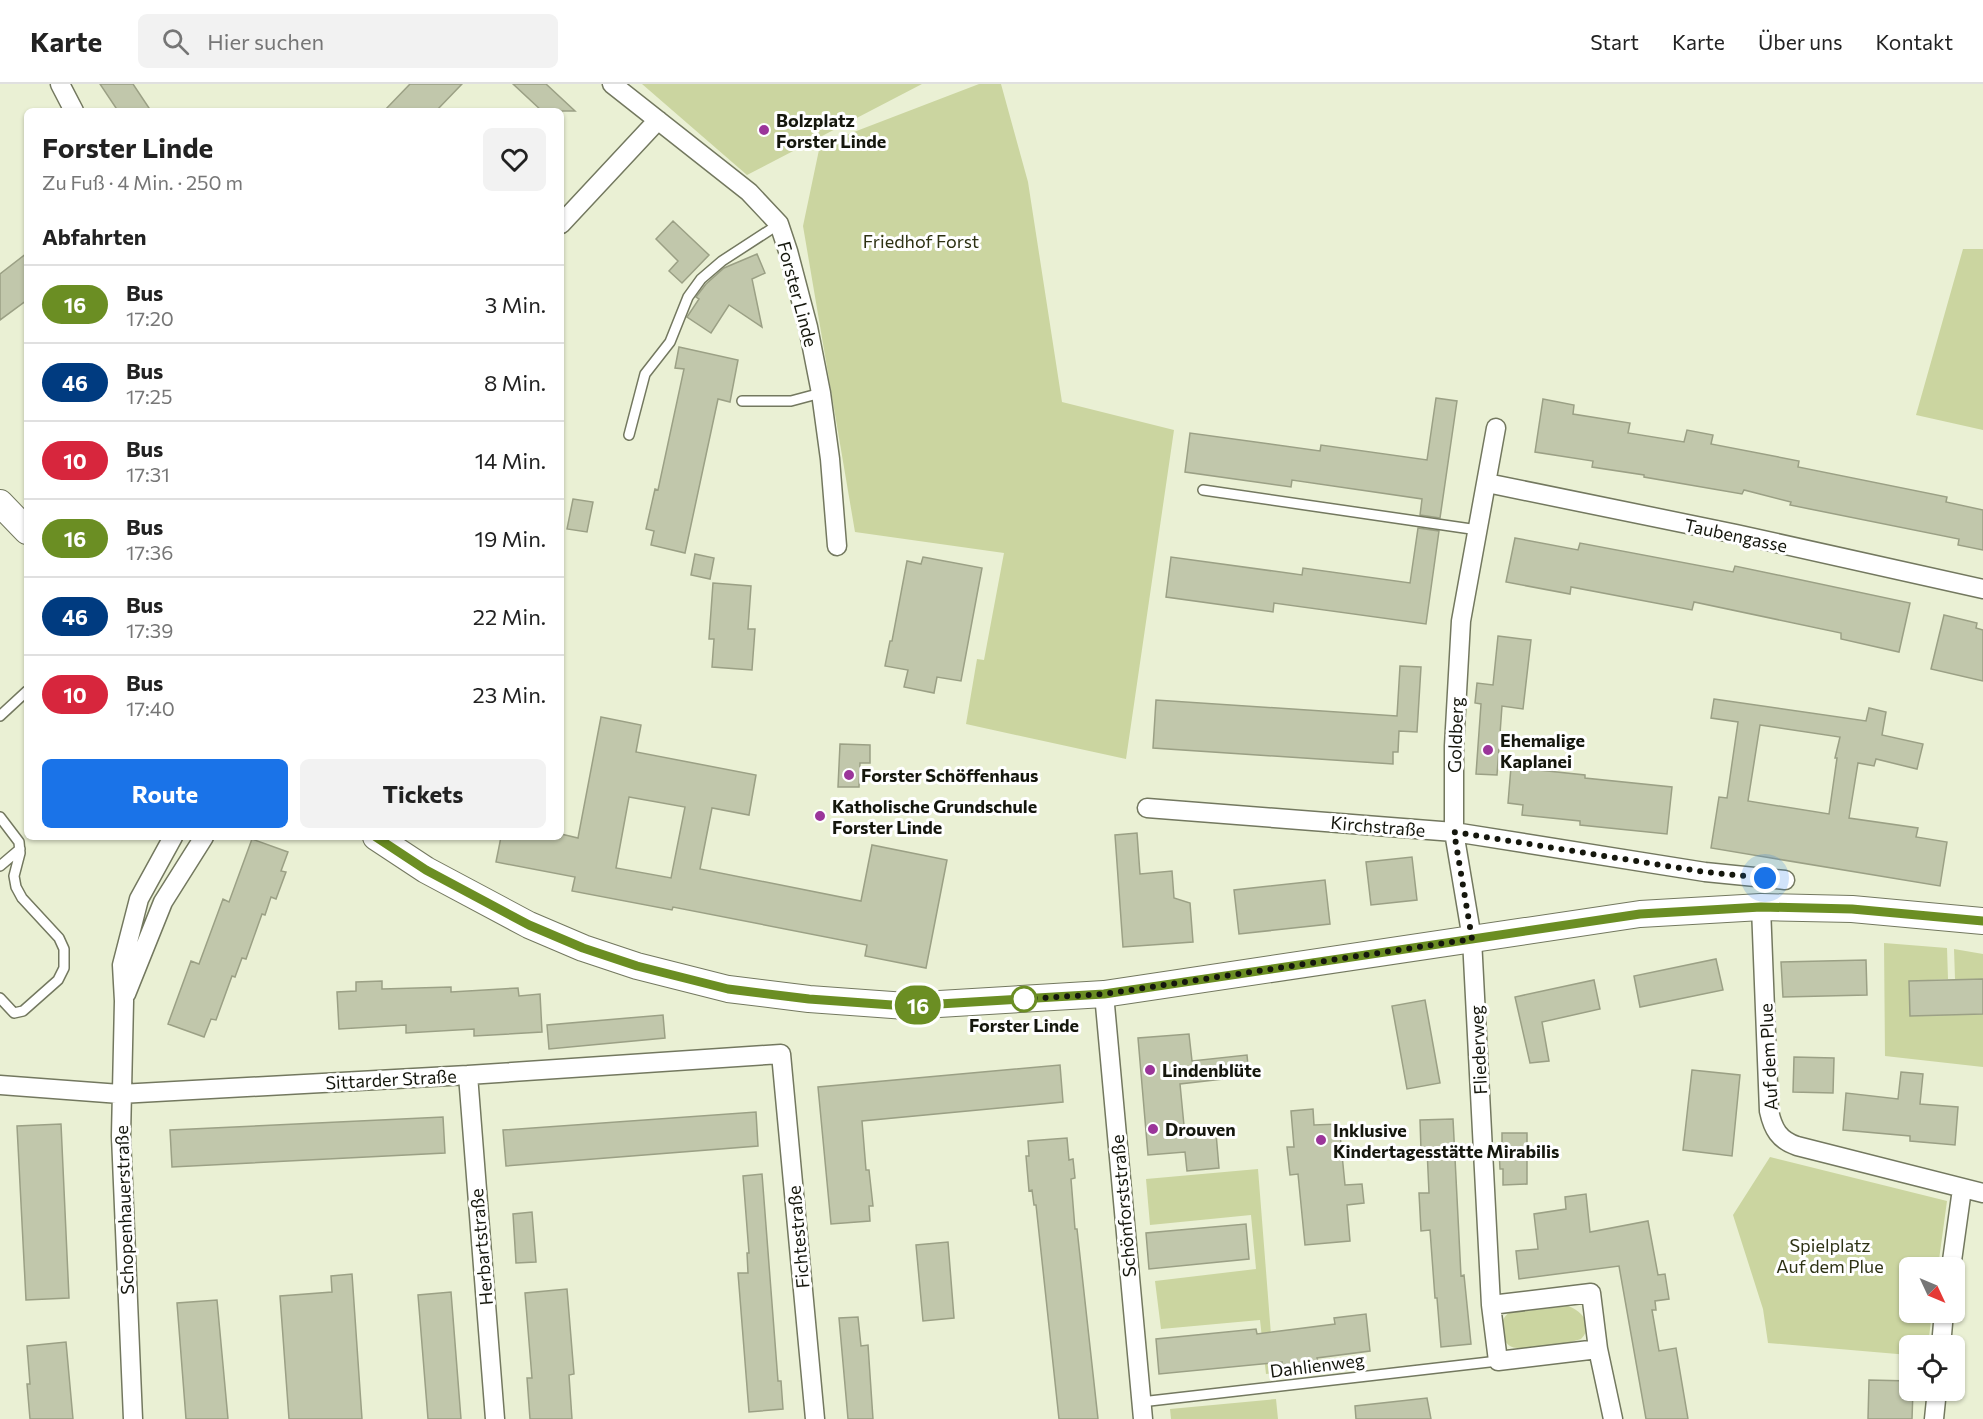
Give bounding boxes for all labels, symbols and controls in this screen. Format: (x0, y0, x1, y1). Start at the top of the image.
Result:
search box (138, 14, 558, 68)
text: Karte (30, 24, 102, 58)
icon: search (159, 25, 192, 58)
text: Hier suchen (207, 28, 324, 55)
text: Start (1590, 29, 1639, 54)
text: Karte (1672, 29, 1725, 54)
text: Über uns (1758, 29, 1842, 54)
text: Kontakt (1875, 29, 1953, 54)
place label: Bolzplatz Forster Linde (776, 109, 886, 152)
marker: Bolzplatz Forster Linde (757, 123, 771, 137)
button: heart (483, 128, 546, 191)
text: Forster Linde (42, 130, 213, 164)
text: Zu Fuß · 4 Min. · 250 m (42, 170, 243, 194)
text: Abfahrten (42, 223, 146, 250)
park label: Friedhof Forst (863, 230, 979, 252)
street label: Forster Linde (773, 239, 823, 349)
text: Bus (126, 279, 163, 306)
text: 3 Min. (485, 291, 546, 318)
text: 16 (64, 292, 86, 317)
text: 17:20 (126, 306, 174, 330)
text: Bus (126, 357, 163, 384)
text: 8 Min. (484, 369, 546, 396)
text: 46 (62, 370, 88, 395)
text: 17:25 (126, 384, 172, 408)
text: Bus (126, 435, 163, 462)
text: 14 Min. (475, 447, 546, 474)
text: 10 (63, 448, 87, 473)
text: 17:31 (126, 462, 170, 486)
text: Bus (126, 513, 163, 540)
street label: Taubengasse (1682, 513, 1790, 557)
text: 19 Min. (475, 525, 546, 552)
text: 16 (64, 526, 86, 551)
text: 17:36 (126, 540, 173, 564)
text: Bus (126, 591, 163, 618)
text: 22 Min. (473, 603, 546, 630)
text: 46 (62, 604, 88, 629)
text: 17:39 (126, 618, 173, 642)
text: Bus (126, 669, 163, 696)
text: 23 Min. (473, 681, 546, 708)
text: 10 (63, 682, 87, 707)
text: 17:40 (126, 696, 175, 720)
street label: Goldberg (1443, 696, 1467, 773)
place label: Ehemalige Kaplanei (1500, 729, 1585, 772)
marker: Ehemalige Kaplanei (1481, 743, 1495, 757)
button: Route (42, 759, 288, 828)
button: Tickets (300, 759, 546, 828)
place label: Forster Schöffenhaus (861, 764, 1038, 786)
marker: Forster Schöffenhaus (842, 768, 856, 782)
place label: Katholische Grundschule Forster Linde (832, 795, 1037, 838)
marker: Katholische Grundschule Forster Linde (813, 809, 827, 823)
street label: Kirchstraße (1330, 811, 1426, 841)
your location (1750, 863, 1780, 893)
line badge: 16 (891, 986, 945, 1024)
marker: Forster Linde (1011, 986, 1037, 1012)
text: 16 (907, 993, 929, 1018)
street label: Auf dem Plue (1754, 1003, 1782, 1111)
street label: Fliederweg (1465, 1005, 1491, 1095)
place label: Forster Linde (969, 1014, 1079, 1036)
place label: Lindenblüte (1162, 1059, 1261, 1081)
marker: Lindenblüte (1143, 1063, 1157, 1077)
street label: Sittarder Straße (325, 1065, 457, 1093)
place label: Drouven (1165, 1118, 1236, 1140)
place label: Inklusive Kindertagesstätte Mirabilis (1333, 1119, 1559, 1162)
marker: Drouven (1146, 1122, 1160, 1136)
street label: Schopenhauerstraße (110, 1125, 138, 1295)
marker: Inklusive Kindertagesstätte Mirabilis (1314, 1133, 1328, 1147)
street label: Schönforststraße (1106, 1134, 1140, 1278)
street label: Fichtestraße (783, 1185, 813, 1289)
street label: Herbartstraße (465, 1188, 497, 1306)
park label: Spielplatz Auf dem Plue (1776, 1234, 1884, 1277)
north arrow (1899, 1257, 1965, 1323)
map controls (1899, 1257, 1965, 1401)
button: locate (1899, 1335, 1965, 1401)
street label: Dahlienweg (1268, 1348, 1366, 1382)

